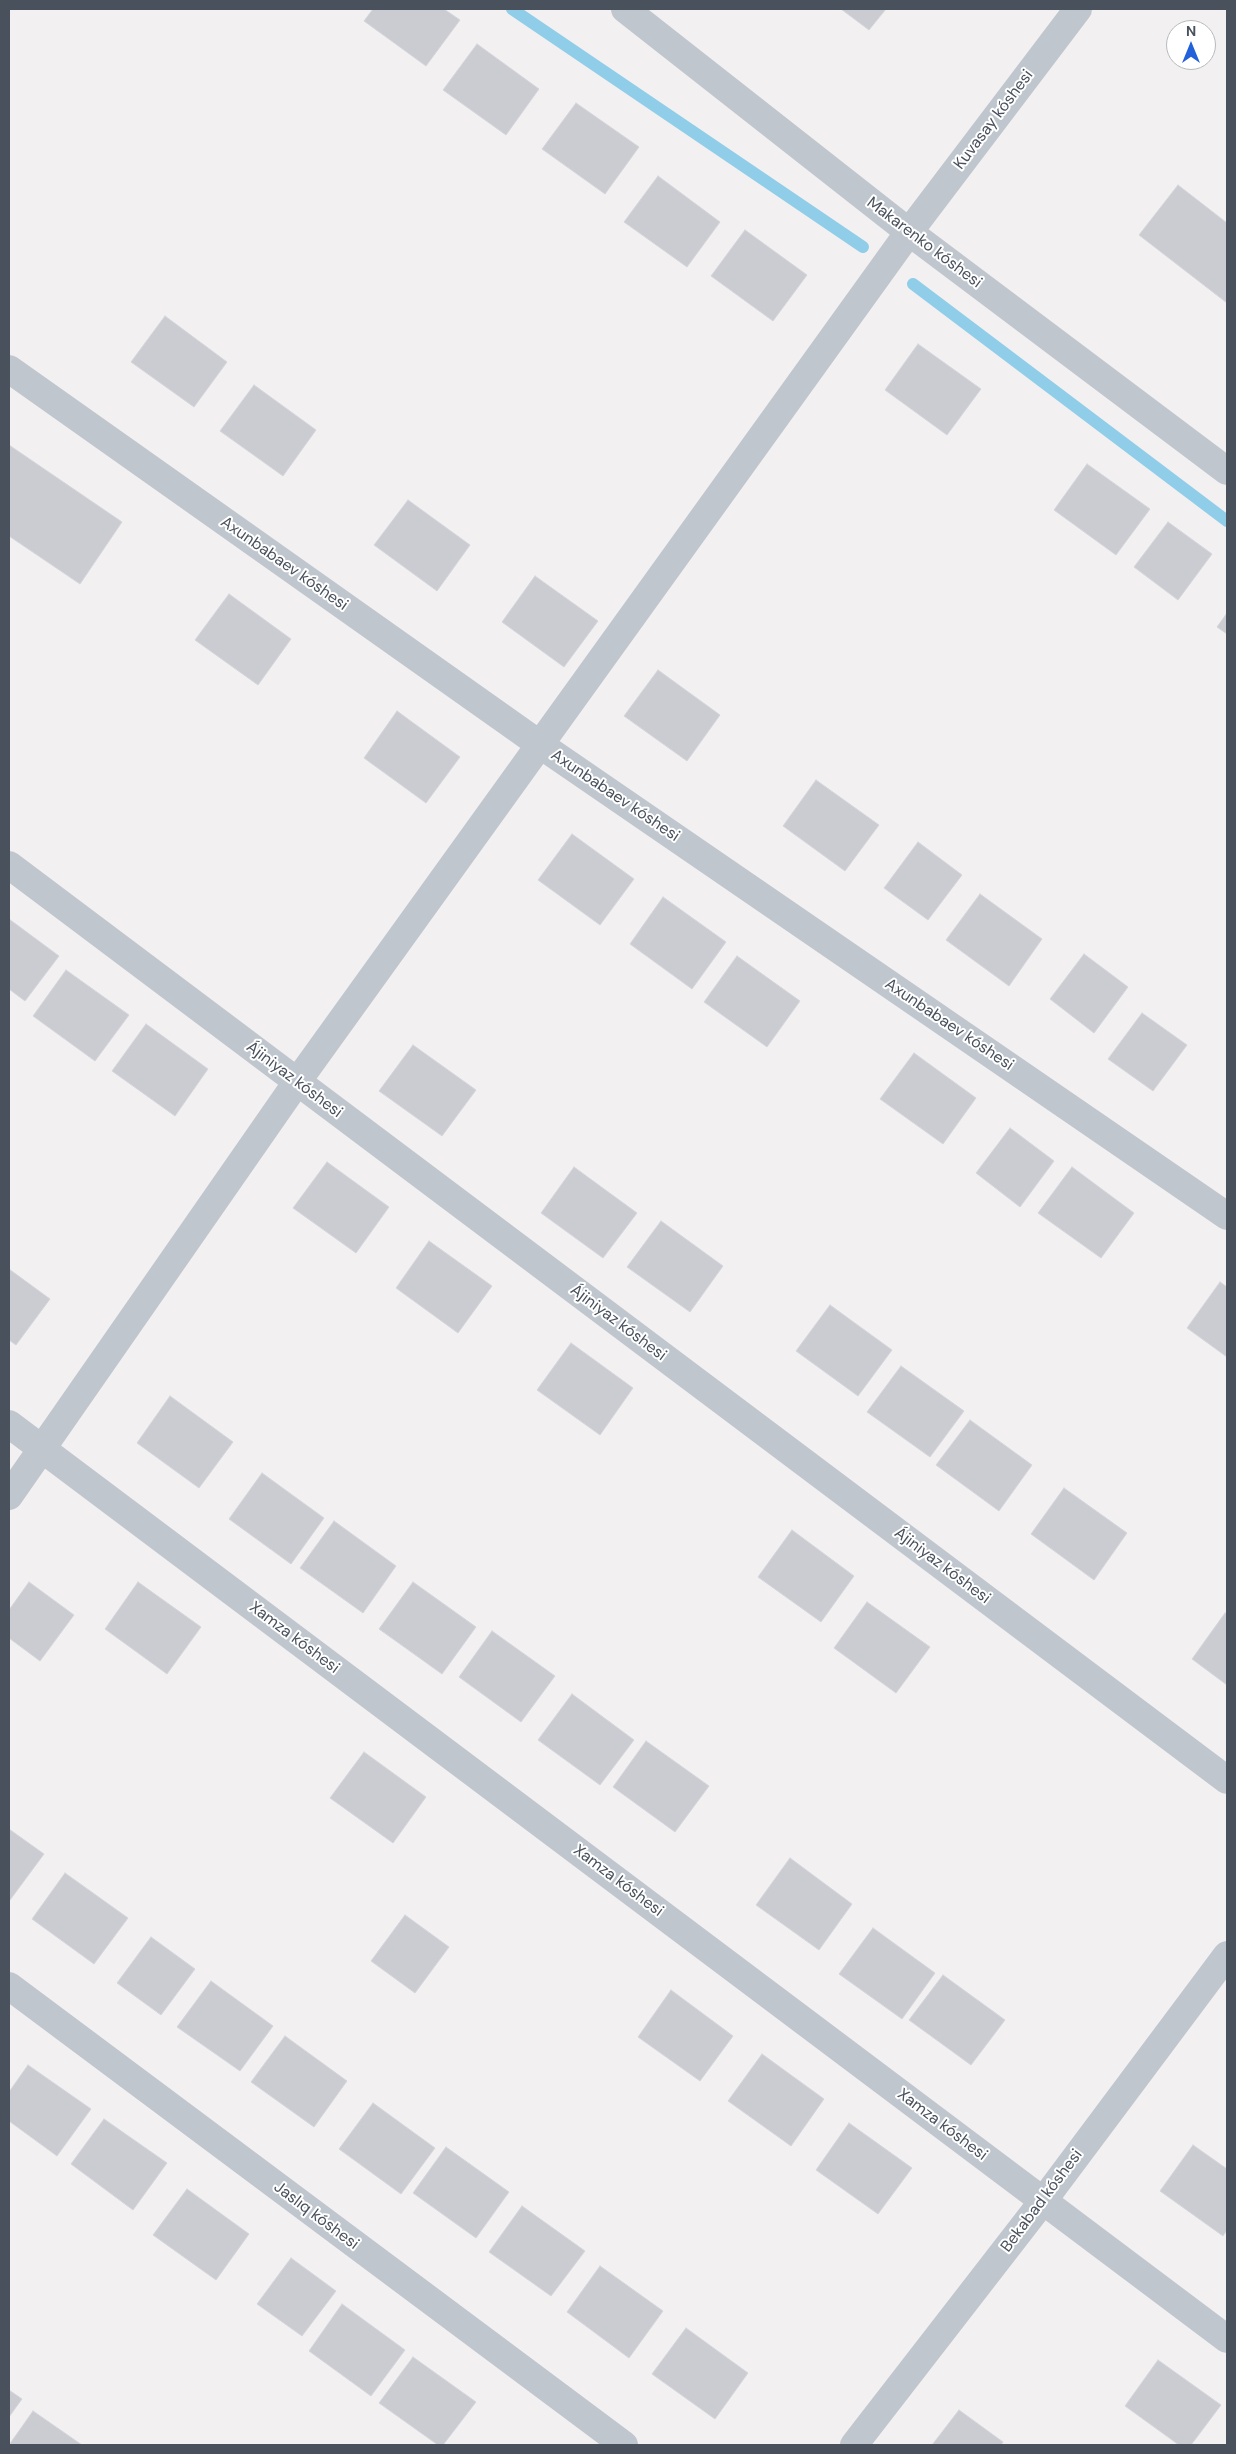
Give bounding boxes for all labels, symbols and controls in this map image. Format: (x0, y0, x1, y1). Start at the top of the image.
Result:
north arrow (1166, 20, 1216, 70)
text: N (1186, 22, 1196, 40)
street label: Kuvasay kóshesi (950, 66, 1038, 174)
street label: Makarenko kóshesi (863, 193, 985, 293)
street label: Axunbabaev kóshesi (217, 513, 351, 615)
street label: Axunbabaev kóshesi (547, 746, 683, 846)
street label: Axunbabaev kóshesi (881, 975, 1017, 1075)
street label: Ájiniyaz kóshesi (242, 1038, 346, 1122)
street label: Ájiniyaz kóshesi (566, 1281, 670, 1365)
street label: Ájiniyaz kóshesi (890, 1524, 994, 1608)
street label: Xamza kóshesi (245, 1598, 343, 1678)
street label: Xamza kóshesi (569, 1841, 667, 1921)
street label: Xamza kóshesi (893, 2085, 991, 2165)
street label: Bekabad kóshesi (997, 2146, 1087, 2256)
street label: Jaslıq kóshesi (270, 2178, 362, 2254)

